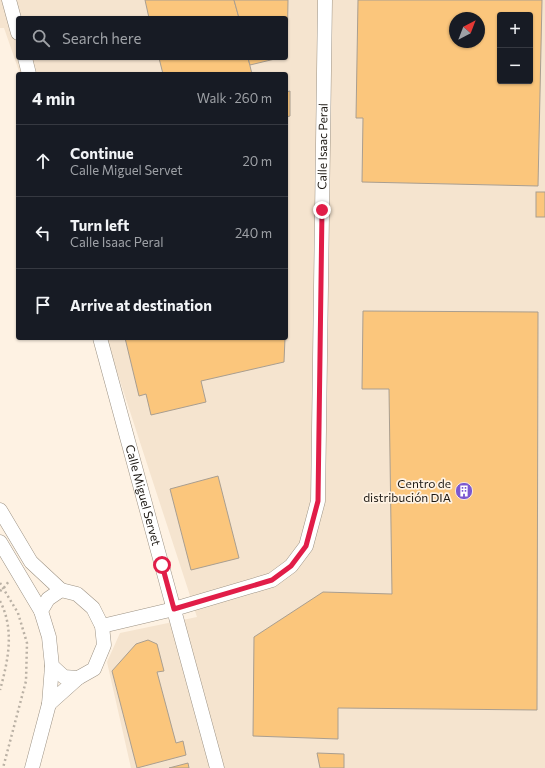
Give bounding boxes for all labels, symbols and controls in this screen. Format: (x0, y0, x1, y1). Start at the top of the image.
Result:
north arrow (449, 12, 485, 48)
map controls (497, 12, 533, 84)
button: + (497, 12, 533, 48)
search box (16, 16, 288, 60)
icon: search (30, 27, 52, 49)
text: Search here (62, 29, 141, 47)
button: − (497, 48, 533, 84)
text: 4 min (32, 88, 75, 109)
text: Walk · 260 m (197, 90, 272, 106)
street label: Calle Isaac Peral (314, 103, 330, 190)
text: Continue (70, 144, 134, 162)
icon: ahead (32, 150, 54, 172)
text: 20 m (243, 153, 272, 169)
text: Calle Miguel Servet (70, 162, 183, 178)
route end (313, 201, 331, 219)
text: Turn left (70, 216, 129, 234)
icon: left (32, 222, 54, 244)
text: 240 m (235, 225, 272, 241)
text: Calle Isaac Peral (70, 234, 164, 250)
icon: arrive (32, 294, 54, 316)
text: Arrive at destination (70, 296, 212, 314)
street label: Calle Miguel Servet (123, 443, 164, 547)
place label: Centro de distribución DIA (363, 476, 451, 504)
building icon: Centro de distribución DIA (454, 481, 474, 501)
route start (153, 556, 171, 574)

